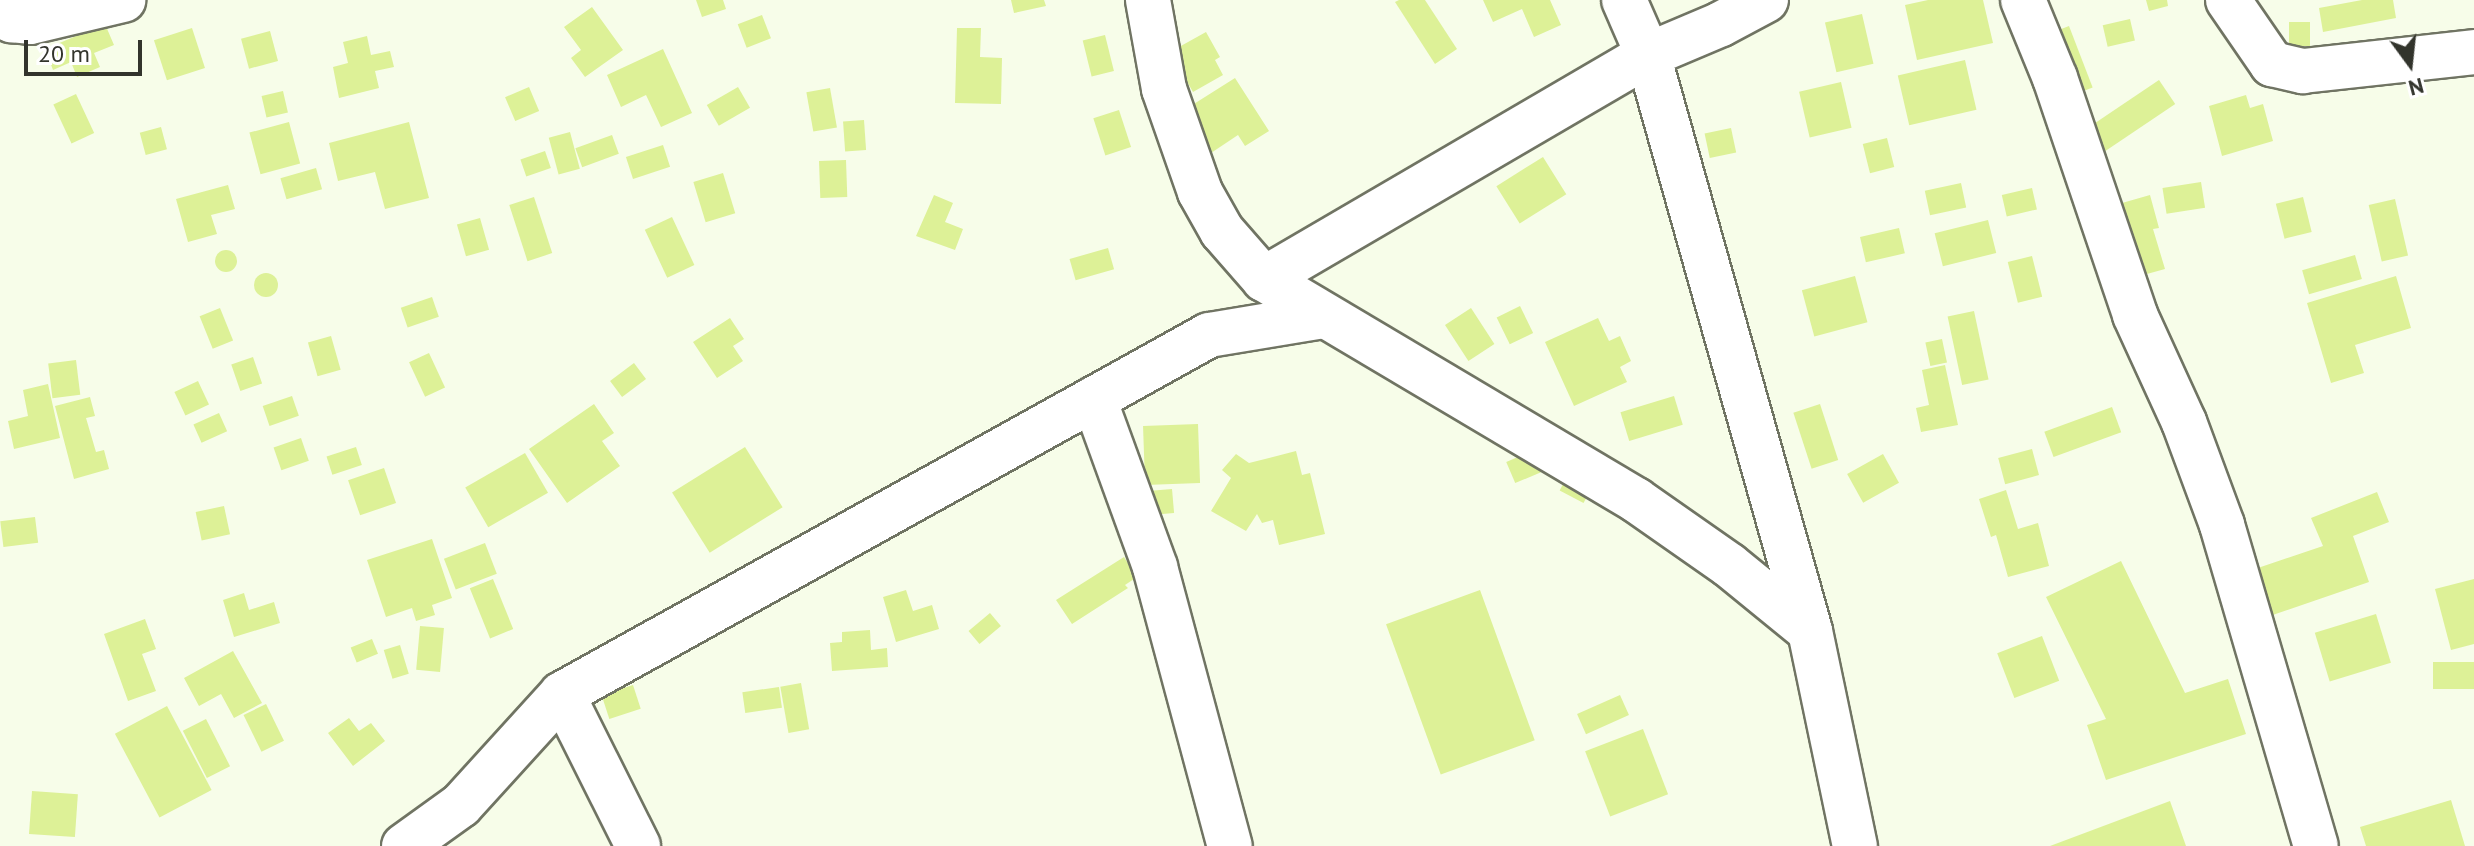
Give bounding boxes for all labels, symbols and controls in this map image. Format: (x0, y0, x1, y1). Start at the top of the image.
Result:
scale bar (28, 24, 146, 74)
north arrow (2370, 24, 2450, 104)
text: 20 m (38, 38, 90, 69)
text: N (2406, 72, 2427, 103)

